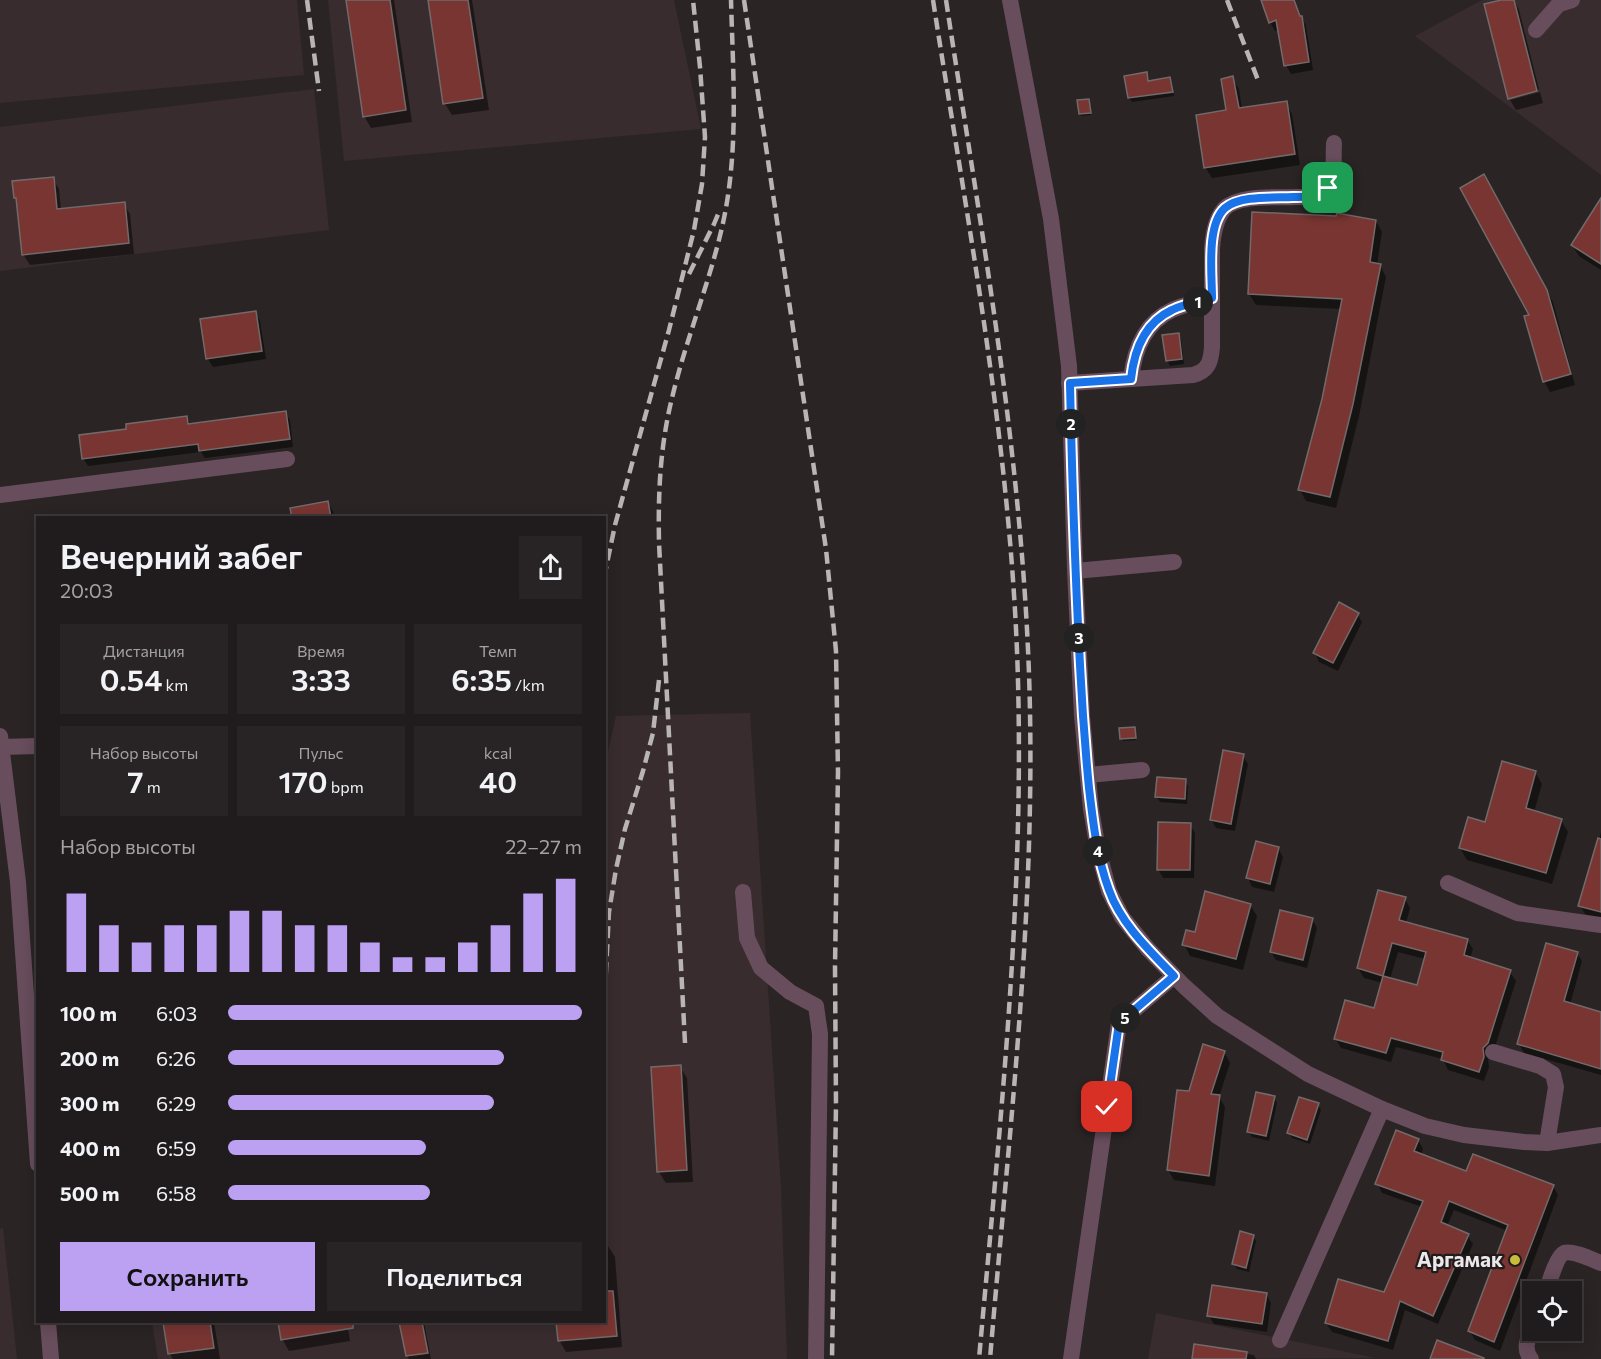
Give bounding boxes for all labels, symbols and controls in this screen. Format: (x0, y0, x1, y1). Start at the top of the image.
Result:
pin (1302, 162, 1353, 213)
icon: arrive (1311, 171, 1344, 204)
pin: 1 (1183, 287, 1213, 317)
text: 1 (1194, 292, 1202, 311)
pin: 2 (1056, 409, 1086, 439)
text: 2 (1066, 414, 1076, 433)
text: Вечерний забег (60, 535, 303, 576)
button: share (519, 536, 582, 599)
text: 20:03 (60, 578, 113, 602)
pin: 3 (1064, 623, 1094, 653)
text: 3 (1074, 628, 1084, 647)
text: Дистанция (103, 641, 185, 660)
text: Время (297, 641, 345, 660)
text: Темп (479, 641, 517, 660)
text: 0.54 (100, 660, 162, 697)
text: 3:33 (291, 660, 351, 697)
text: 6:35 (451, 660, 512, 697)
text: km (162, 675, 188, 694)
text: /km (512, 675, 545, 694)
text: Набор высоты (90, 743, 198, 762)
text: Пульс (298, 743, 344, 762)
text: kcal (484, 743, 512, 762)
text: 7 (127, 762, 144, 799)
text: 170 (278, 762, 328, 799)
text: 40 (479, 762, 517, 799)
text: m (144, 777, 161, 796)
text: bpm (328, 777, 364, 796)
text: Набор высоты (60, 834, 196, 858)
text: 22–27 m (505, 834, 582, 858)
pin: 4 (1083, 836, 1113, 866)
text: 4 (1093, 841, 1103, 860)
text: 100 m (60, 1001, 117, 1025)
text: 6:03 (156, 1001, 197, 1025)
pin: 5 (1110, 1003, 1140, 1033)
text: 5 (1120, 1008, 1130, 1027)
text: 200 m (60, 1046, 119, 1070)
text: 6:26 (156, 1046, 196, 1070)
pin (1081, 1081, 1132, 1132)
icon: check (1090, 1090, 1123, 1123)
text: 300 m (60, 1091, 120, 1115)
text: 6:29 (156, 1091, 196, 1115)
text: 400 m (60, 1136, 120, 1160)
text: 6:59 (156, 1136, 197, 1160)
text: 500 m (60, 1181, 120, 1205)
text: 6:58 (156, 1181, 197, 1205)
button: Сохранить (60, 1242, 315, 1311)
button: Поделиться (327, 1242, 582, 1311)
place label: Аргамак (1417, 1246, 1503, 1271)
marker: Аргамак (1508, 1253, 1522, 1267)
map controls (1522, 1281, 1582, 1341)
button: locate (1522, 1281, 1582, 1341)

